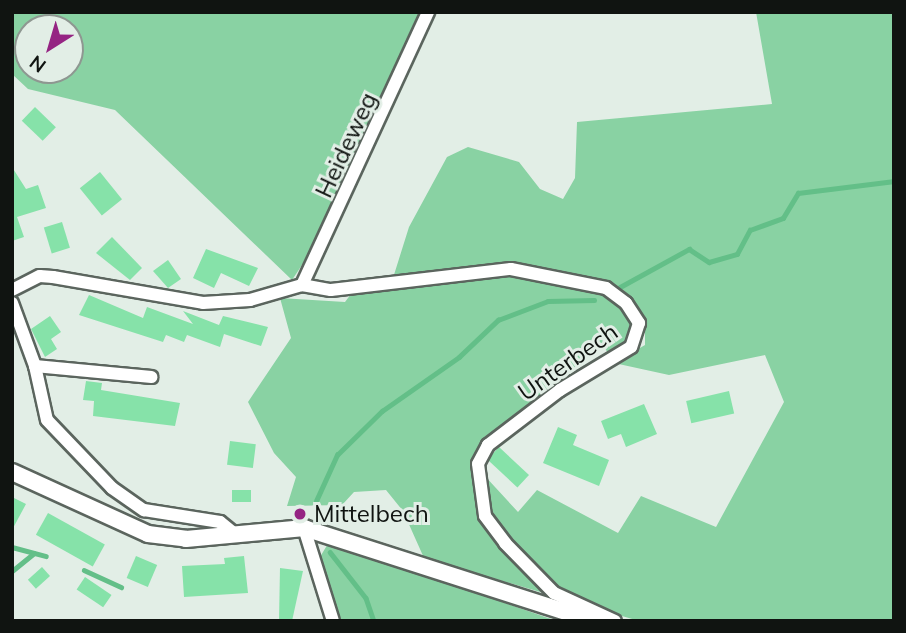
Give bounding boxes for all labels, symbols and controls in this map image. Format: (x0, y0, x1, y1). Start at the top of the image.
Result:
north arrow (14, 14, 84, 84)
text: N (25, 50, 51, 78)
street label: Heideweg (309, 88, 383, 202)
street label: Unterbech (513, 317, 623, 407)
place label: Mittelbech (314, 500, 429, 528)
marker: Mittelbech (292, 506, 308, 522)

